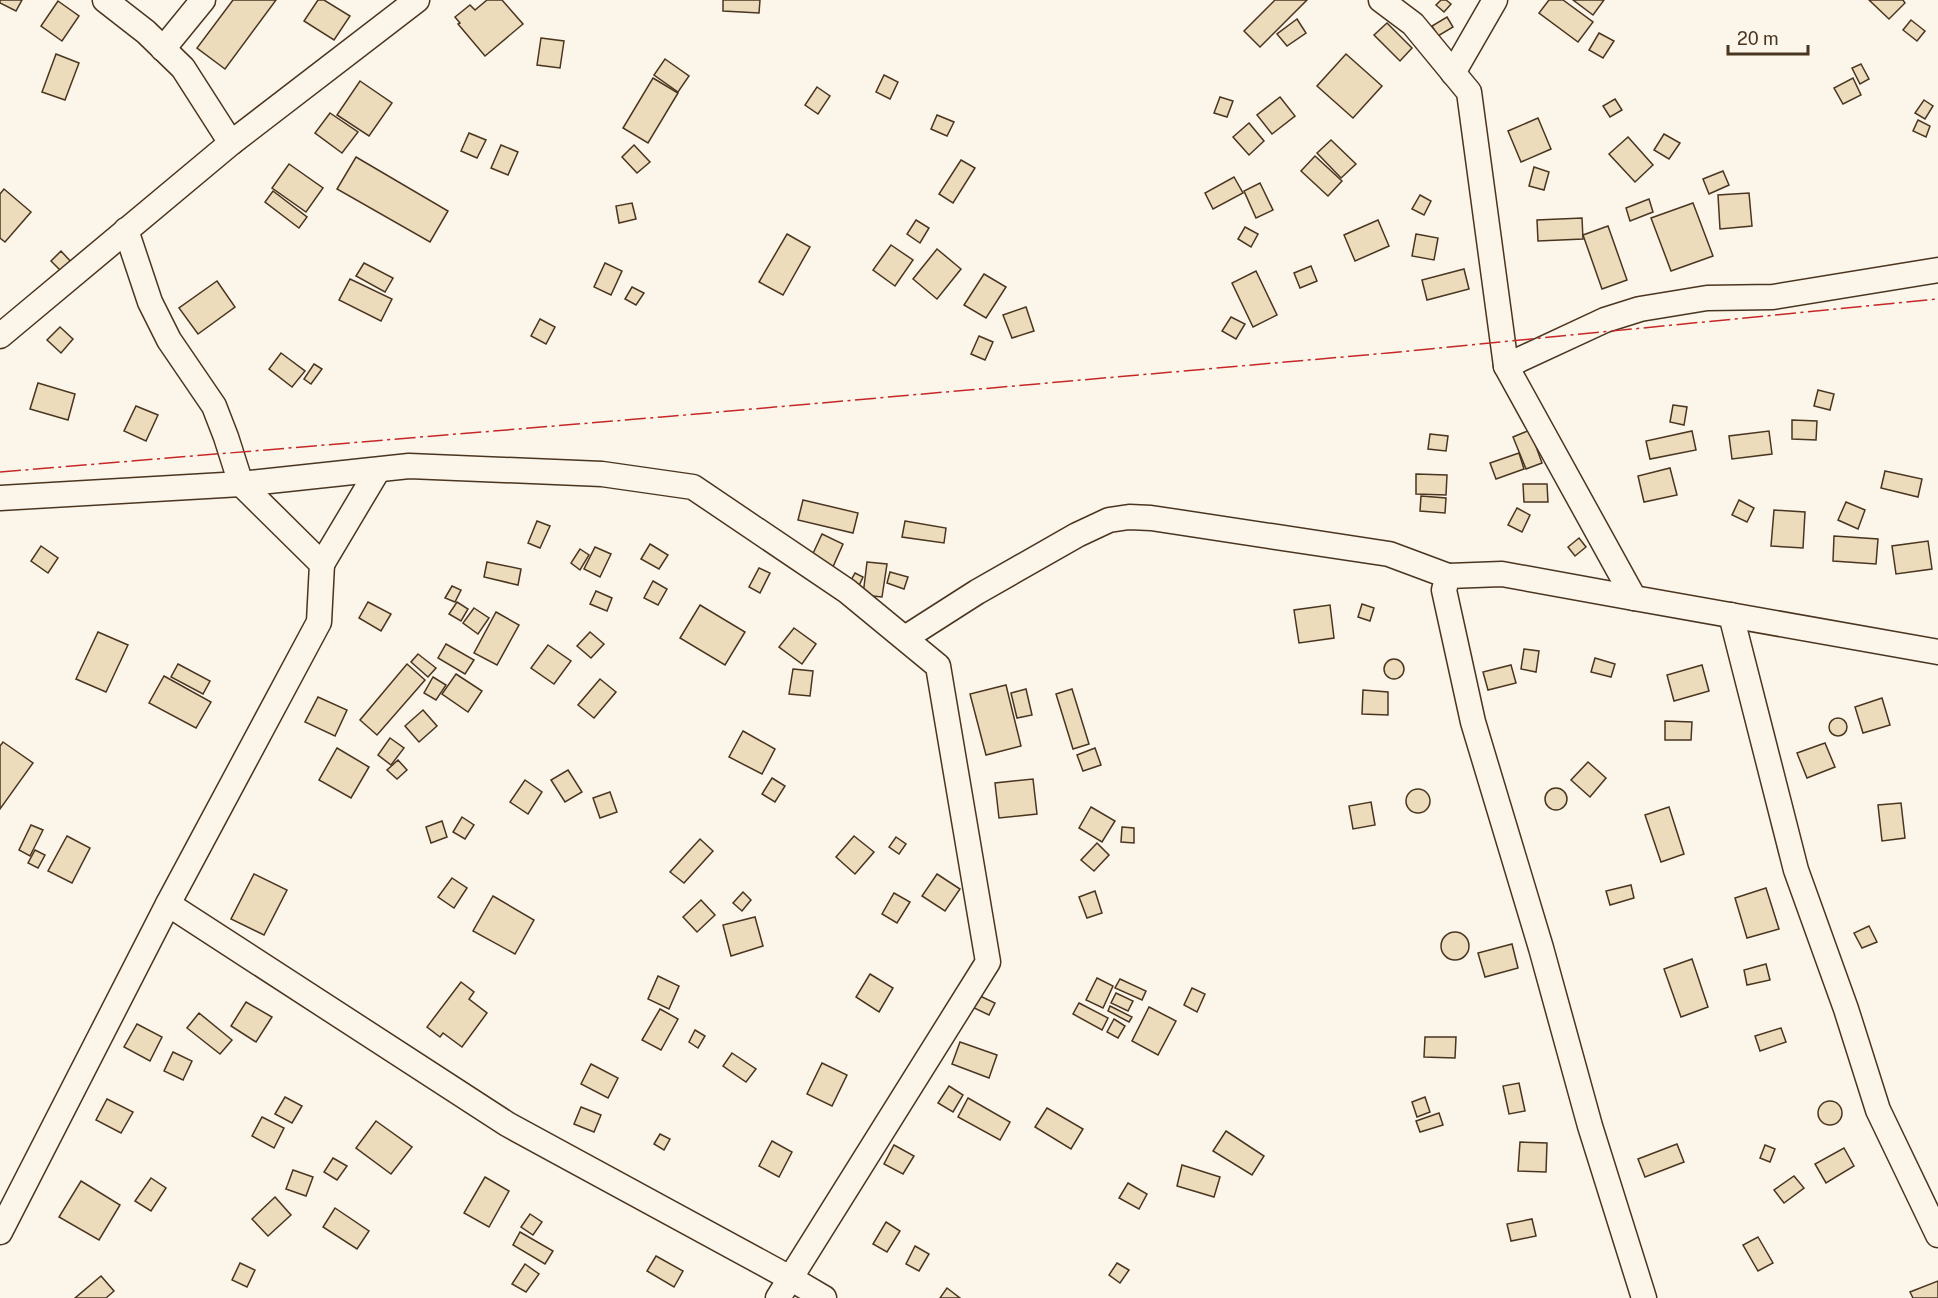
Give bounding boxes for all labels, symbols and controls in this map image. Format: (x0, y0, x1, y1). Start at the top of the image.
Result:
scale bar (1728, 18, 1808, 56)
text: 20 m (1737, 28, 1779, 49)

